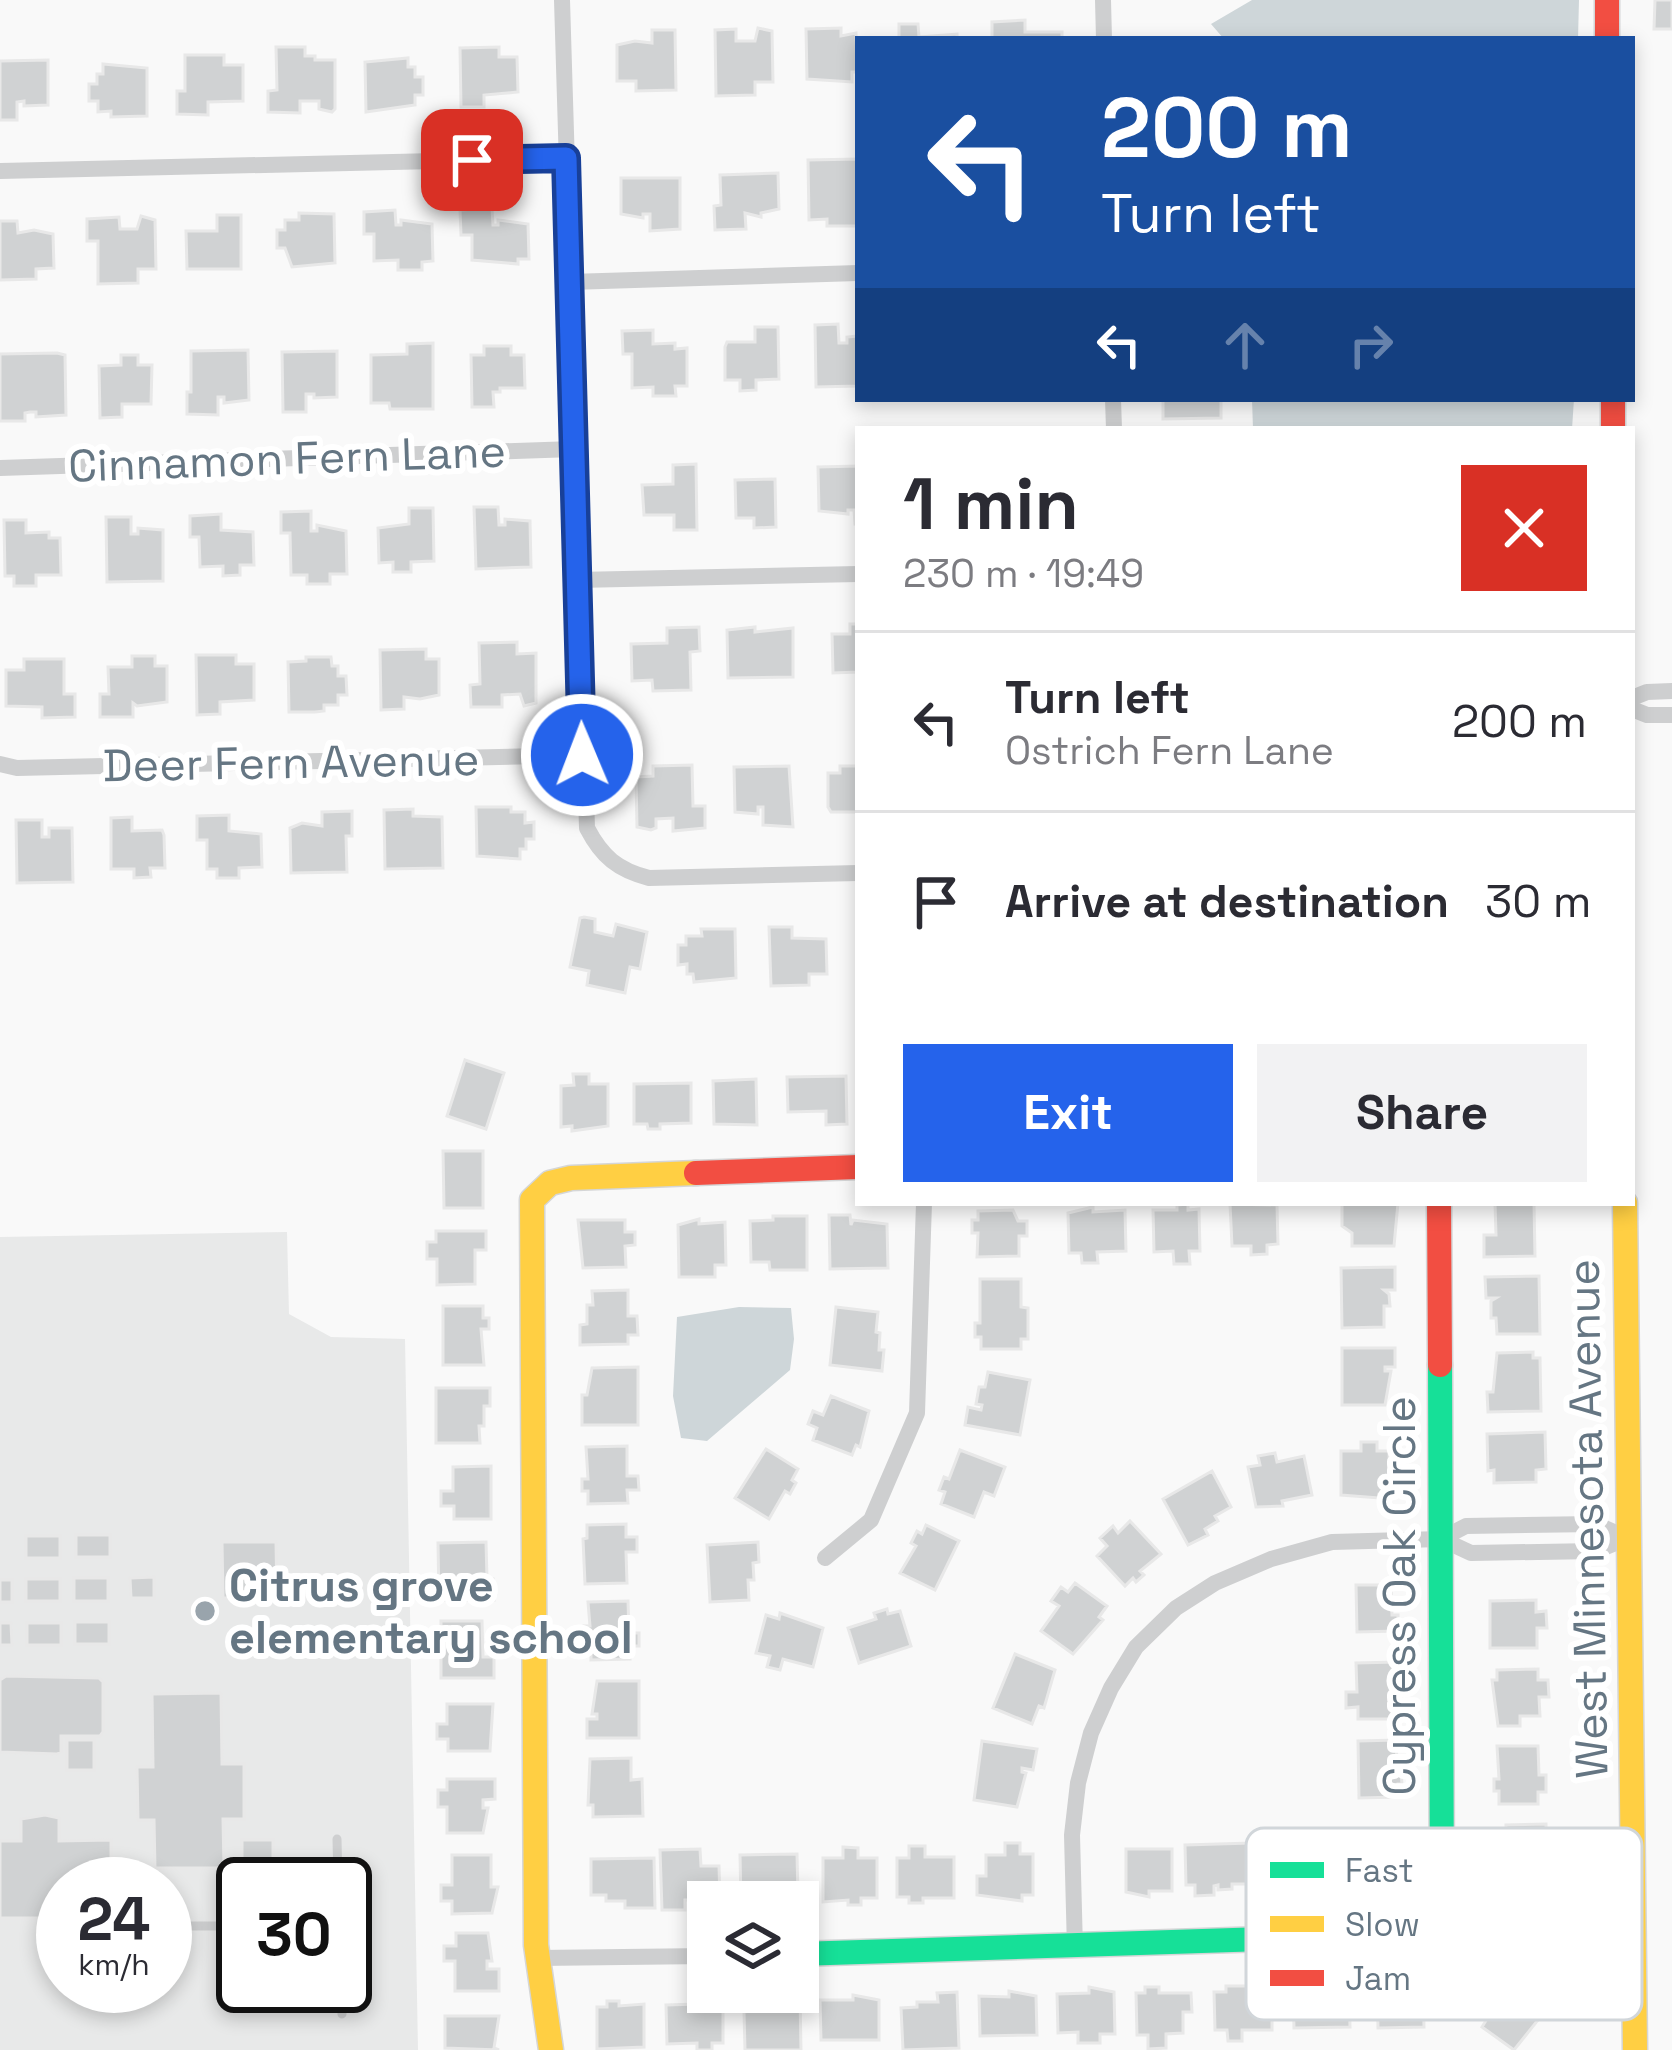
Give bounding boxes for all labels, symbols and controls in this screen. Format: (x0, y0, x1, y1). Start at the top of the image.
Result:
text: 200 m (1101, 74, 1353, 182)
icon: left (903, 84, 1059, 240)
pin (421, 109, 523, 211)
icon: arrive (439, 127, 505, 193)
text: Turn left (1101, 179, 1321, 248)
icon: left (1086, 312, 1152, 378)
icon: ahead (1212, 312, 1278, 378)
icon: right (1338, 312, 1404, 378)
street label: Cinnamon Fern Lane (67, 422, 507, 495)
text: 1 min (903, 458, 1079, 550)
button: close (1461, 465, 1587, 591)
text: 230 m · 19:49 (903, 549, 1144, 598)
text: Turn left (1005, 669, 1190, 726)
icon: left (903, 689, 969, 755)
position arrow (519, 692, 645, 818)
text: 200 m (1452, 693, 1587, 750)
text: Ostrich Fern Lane (1005, 726, 1334, 775)
street label: Deer Fern Avenue (102, 731, 480, 794)
icon: arrive (903, 869, 969, 935)
text: Arrive at destination (1005, 873, 1449, 930)
text: 30 m (1485, 873, 1591, 930)
button: Exit (903, 1044, 1233, 1182)
button: Share (1257, 1044, 1587, 1182)
street label: West Minnesota Avenue (1554, 1259, 1621, 1779)
street label: Cypress Oak Circle (1371, 1396, 1428, 1796)
place label: Citrus grove elementary school (229, 1557, 633, 1666)
marker: Citrus grove elementary school (192, 1598, 218, 1624)
legend (1246, 1828, 1642, 2020)
text: Fast (1345, 1850, 1414, 1892)
speed limit sign: 30 (216, 1857, 372, 2013)
text: 24 (78, 1881, 150, 1958)
map controls (687, 1881, 819, 2013)
button: layers (687, 1881, 819, 2013)
text: Slow (1345, 1904, 1420, 1946)
text: km/h (78, 1945, 150, 1984)
text: Jam (1345, 1958, 1411, 2000)

